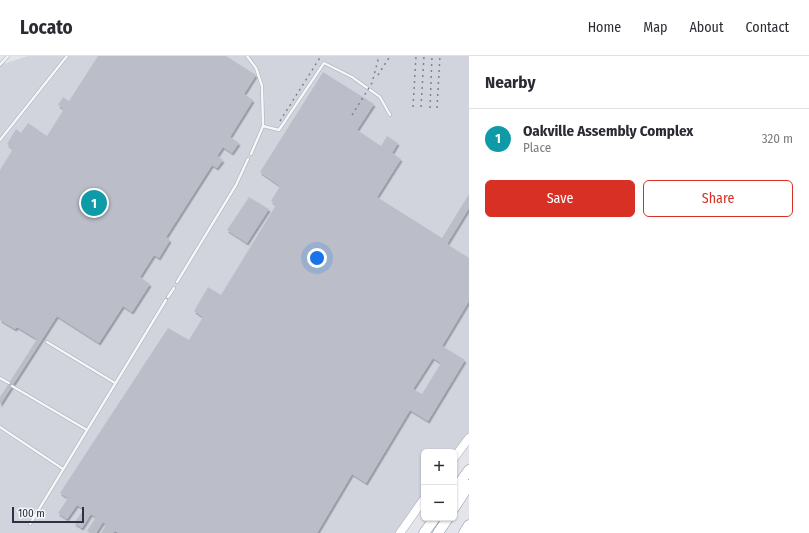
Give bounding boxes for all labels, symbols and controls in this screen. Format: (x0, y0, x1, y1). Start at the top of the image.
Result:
text: Locato (20, 16, 73, 39)
text: Home (588, 19, 621, 36)
text: Map (643, 19, 667, 36)
text: About (689, 19, 724, 36)
text: Contact (746, 19, 789, 36)
text: Nearby (485, 72, 536, 93)
text: Oakville Assembly Complex (523, 122, 693, 140)
text: 1 (495, 131, 501, 146)
text: 320 m (762, 131, 793, 146)
text: Place (523, 140, 551, 155)
button: Save (485, 180, 635, 217)
button: Share (643, 180, 793, 217)
pin: 1 (81, 188, 107, 218)
your location (307, 248, 327, 268)
map controls (421, 449, 457, 521)
button: + (421, 449, 457, 485)
button: − (421, 485, 457, 521)
scale bar (12, 505, 84, 524)
text: 100 m (18, 507, 45, 520)

